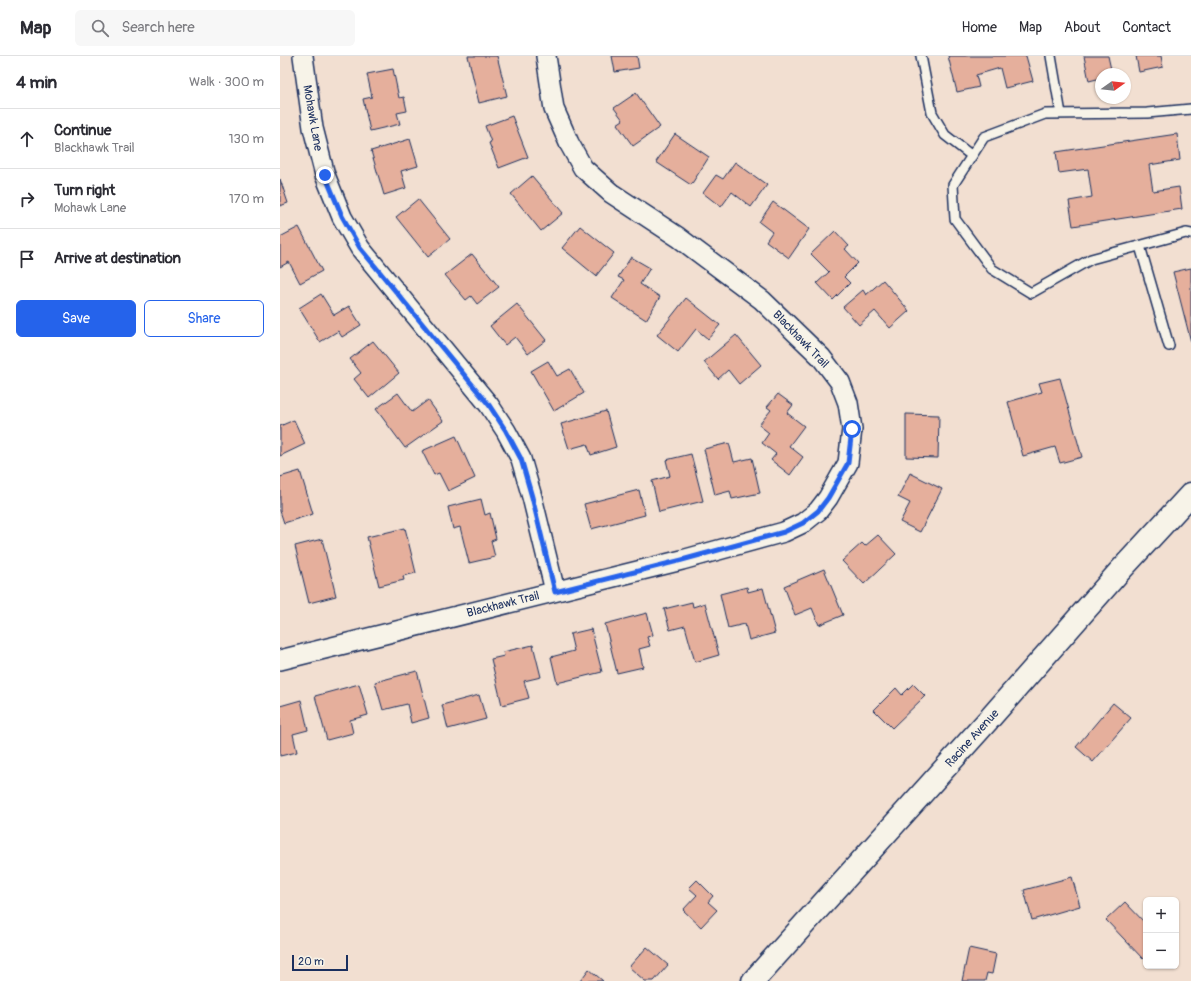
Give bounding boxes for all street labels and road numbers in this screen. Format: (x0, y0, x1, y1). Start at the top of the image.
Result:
street label: Mohawk Lane (299, 84, 326, 152)
street label: Blackhawk Trail (769, 307, 832, 371)
street label: Blackhawk Trail (465, 588, 541, 621)
street label: Racine Avenue (942, 706, 1002, 770)

